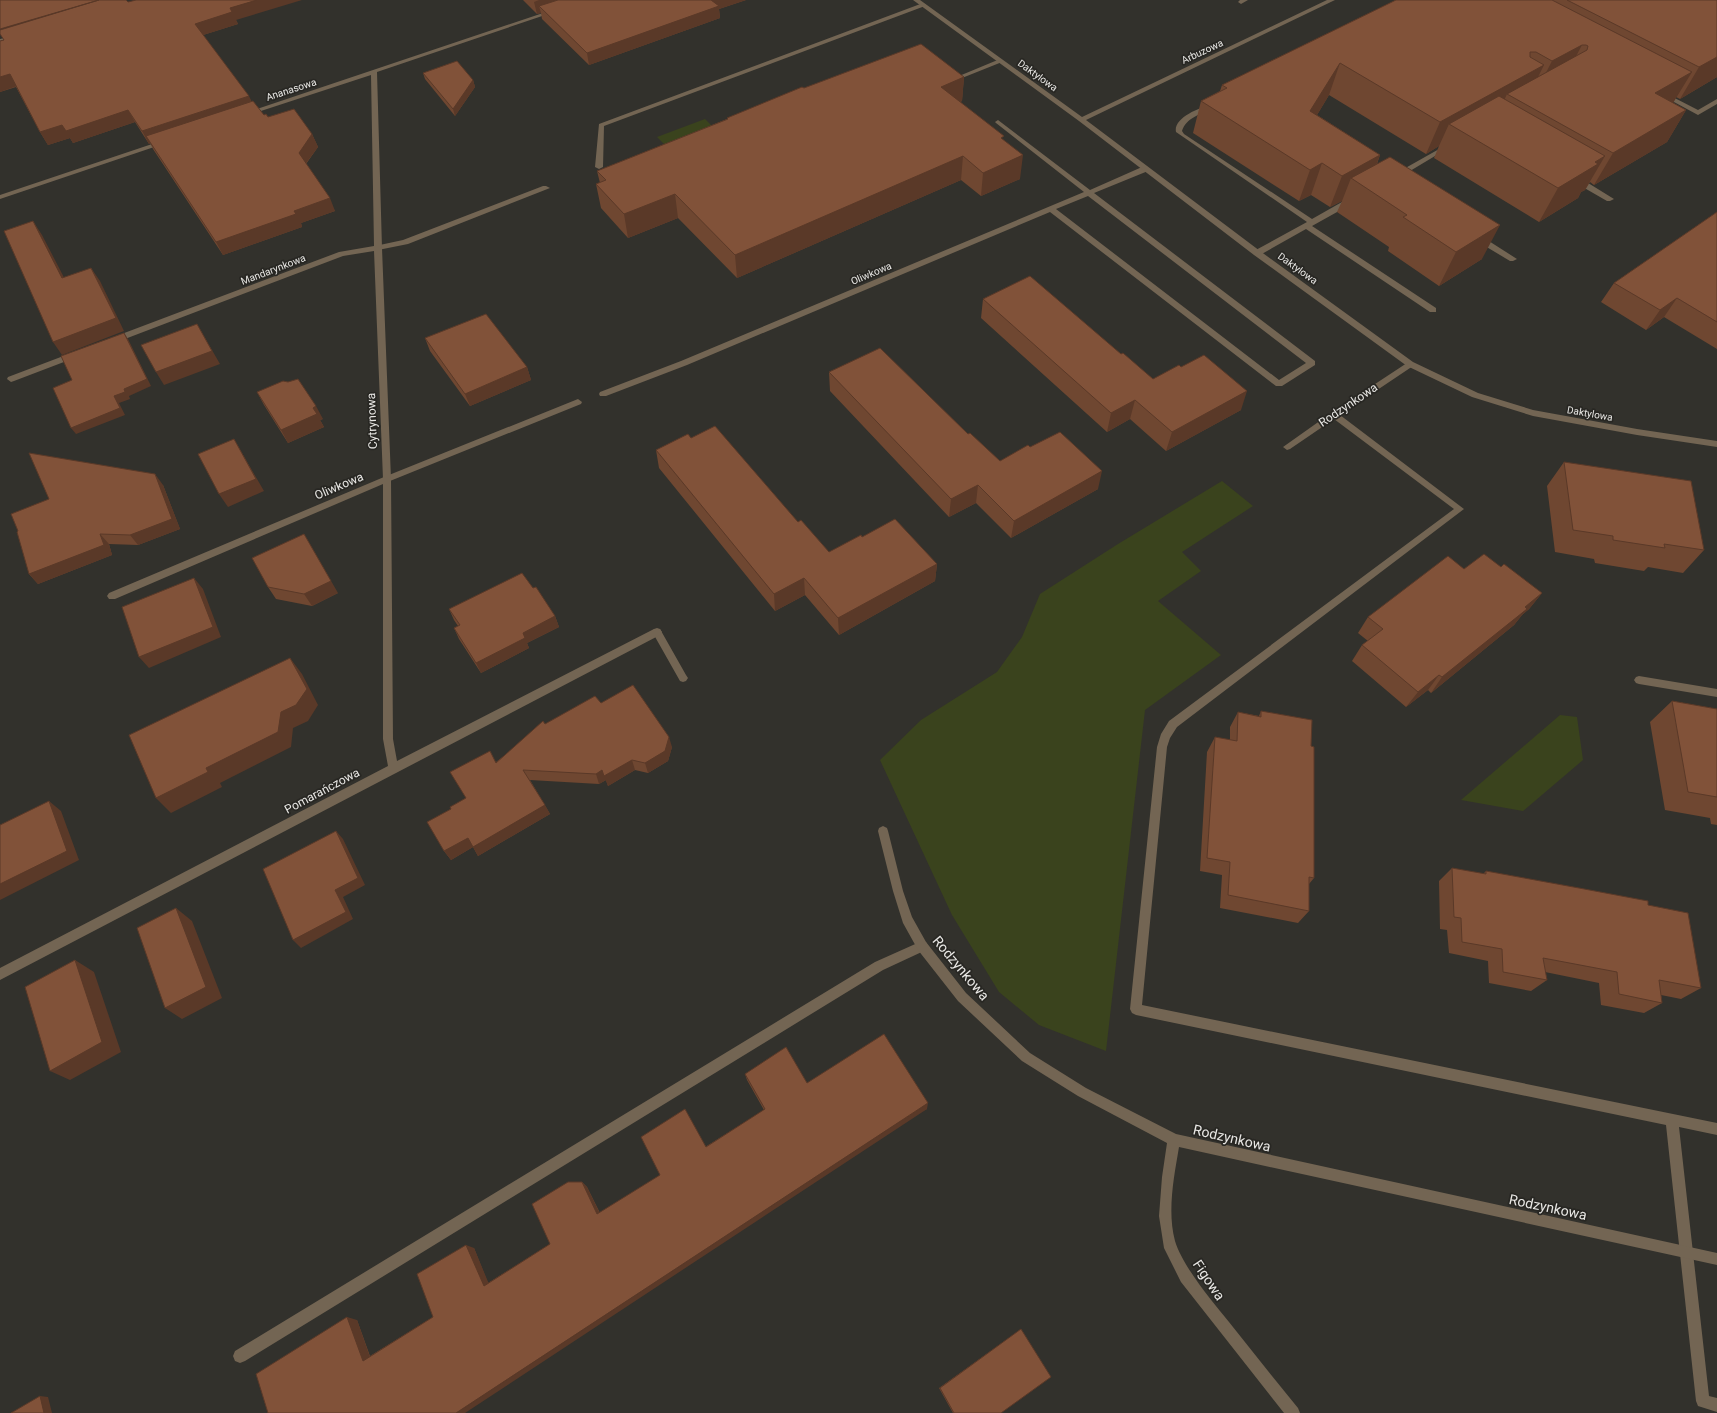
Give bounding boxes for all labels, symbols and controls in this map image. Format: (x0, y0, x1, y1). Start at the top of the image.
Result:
street label: Arbuzowa (1180, 37, 1225, 66)
street label: Daktylowa (1016, 57, 1060, 93)
street label: Ananasowa (265, 76, 318, 103)
street label: Daktylowa (1276, 250, 1320, 286)
street label: Mandarynkowa (239, 252, 307, 287)
street label: Oliwkowa (849, 260, 893, 287)
street label: Rodzynkowa (1316, 380, 1380, 430)
street label: Cytrynowa (364, 393, 380, 449)
street label: Daktylowa (1566, 404, 1614, 423)
street label: Oliwkowa (313, 469, 365, 503)
street label: Pomarańczowa (282, 765, 362, 817)
street label: Rodzynkowa (929, 933, 993, 1003)
street label: Rodzynkowa (1192, 1121, 1272, 1155)
street label: Rodzynkowa (1508, 1191, 1588, 1223)
street label: Figowa (1190, 1257, 1228, 1303)

